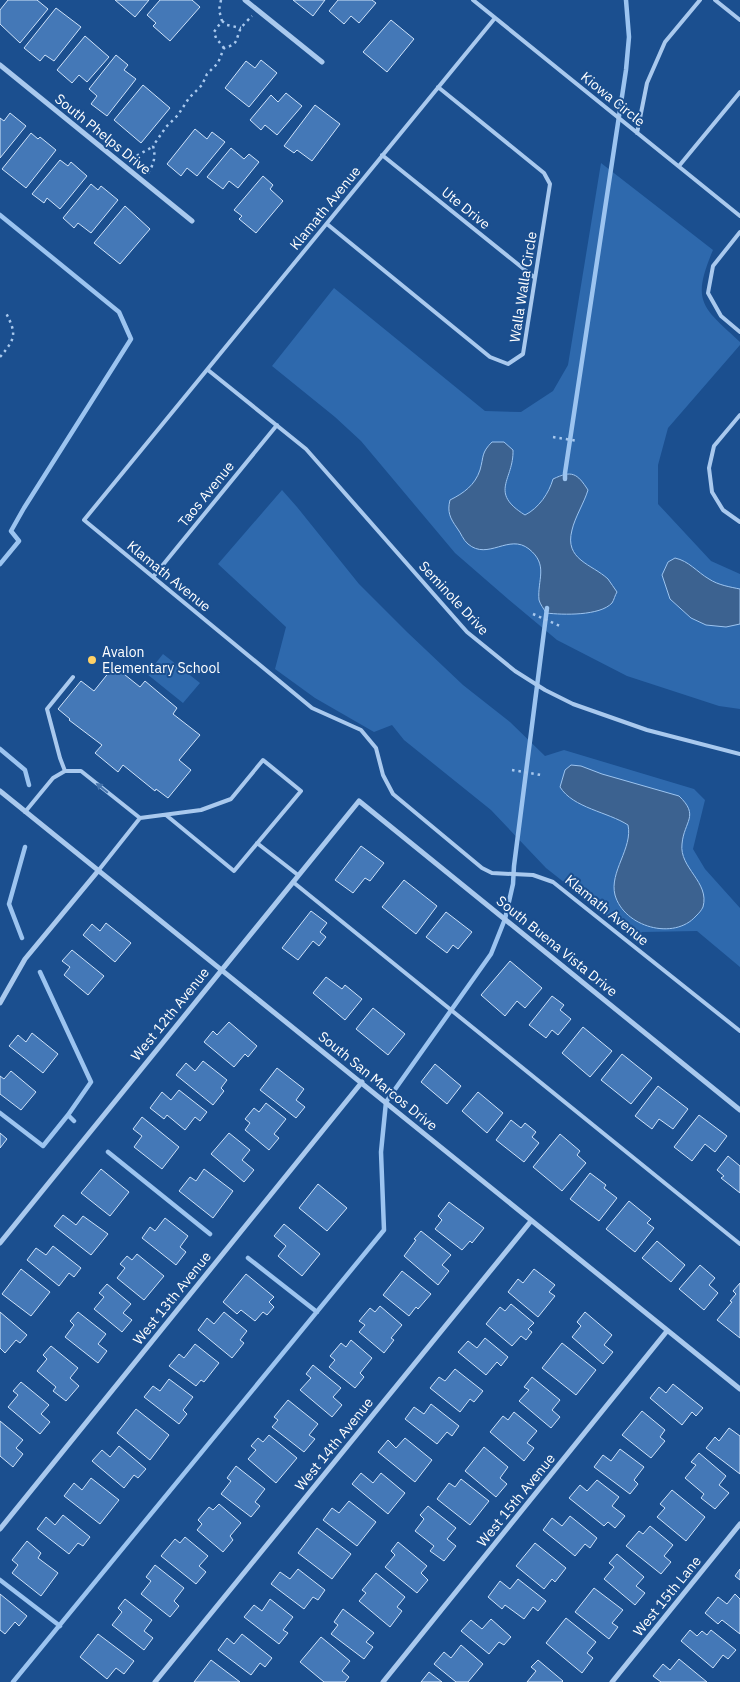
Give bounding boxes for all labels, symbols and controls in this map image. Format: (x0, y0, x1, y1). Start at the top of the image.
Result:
street label: Kiowa Circle (577, 68, 649, 131)
street label: South Phelps Drive (51, 90, 155, 179)
street label: Klamath Avenue (286, 162, 365, 254)
street label: Ute Drive (438, 183, 494, 233)
street label: Walla Walla Circle (505, 230, 541, 344)
street label: Taos Avenue (174, 457, 238, 530)
street label: Klamath Avenue (123, 537, 215, 616)
street label: Seminole Drive (415, 557, 493, 639)
place label: Avalon Elementary School (102, 643, 220, 677)
marker: Avalon Elementary School (86, 654, 98, 666)
one-way arrow (96, 782, 109, 793)
street label: Klamath Avenue (561, 871, 653, 950)
street label: South Buena Vista Drive (493, 892, 621, 1001)
street label: West 12th Avenue (127, 964, 213, 1064)
street label: South San Marcos Drive (315, 1027, 442, 1135)
street label: West 13th Avenue (129, 1248, 215, 1348)
street label: West 14th Avenue (291, 1394, 377, 1494)
street label: West 15th Avenue (473, 1450, 559, 1550)
street label: West 15th Lane (629, 1552, 705, 1640)

